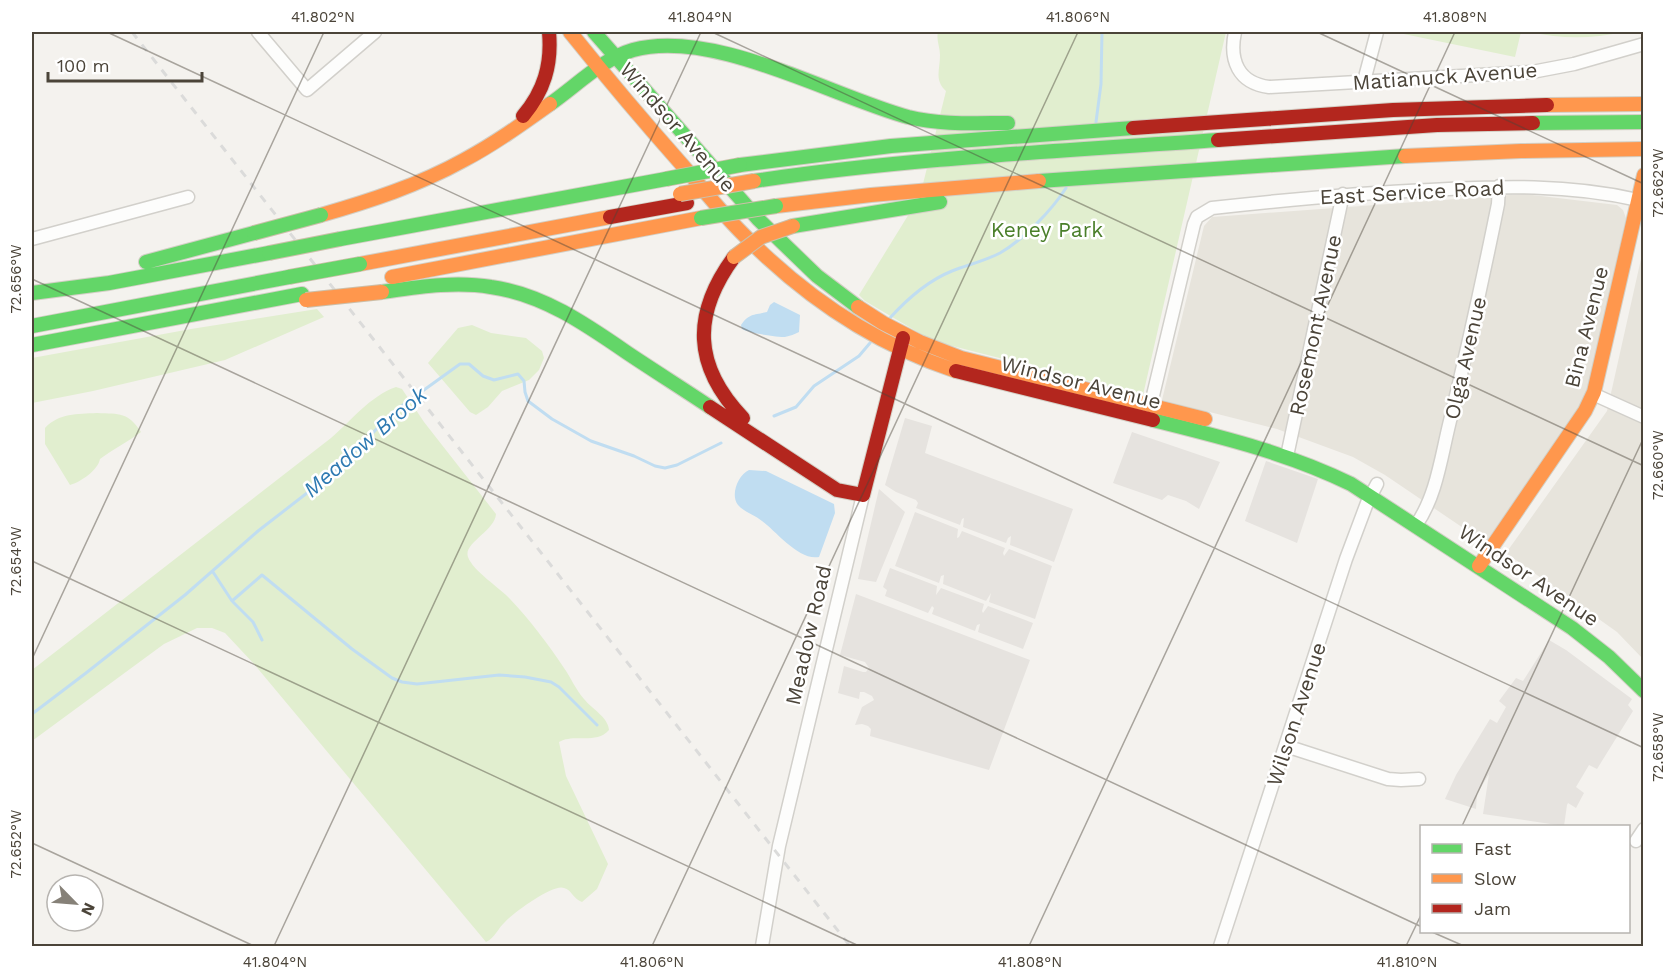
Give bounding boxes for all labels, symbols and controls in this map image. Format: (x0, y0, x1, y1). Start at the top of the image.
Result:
text: 41.802°N (291, 8, 355, 26)
text: 41.804°N (668, 8, 732, 26)
text: 41.806°N (1046, 8, 1110, 26)
text: 41.808°N (1423, 8, 1487, 26)
scale bar (48, 45, 202, 83)
text: 100 m (57, 55, 110, 76)
street label: Windsor Avenue (615, 57, 741, 197)
street label: Matianuck Avenue (1352, 57, 1538, 95)
text: 72.662°W (1649, 148, 1667, 218)
street label: East Service Road (1319, 175, 1505, 209)
park label: Keney Park (991, 217, 1103, 242)
street label: Rosemont Avenue (1284, 232, 1346, 418)
text: 72.656°W (7, 244, 25, 314)
street label: Bina Avenue (1559, 264, 1613, 390)
street label: Olga Avenue (1439, 294, 1491, 422)
street label: Windsor Avenue (998, 350, 1164, 414)
water label: Meadow Brook (298, 381, 432, 502)
text: 72.660°W (1649, 430, 1667, 500)
street label: Windsor Avenue (1454, 519, 1604, 631)
text: 72.654°W (7, 526, 25, 596)
street label: Meadow Road (780, 563, 836, 707)
street label: Wilson Avenue (1261, 639, 1331, 789)
text: 72.658°W (1649, 712, 1667, 782)
text: 72.652°W (7, 810, 25, 878)
legend (1420, 825, 1630, 933)
text: Fast (1474, 838, 1512, 859)
text: Slow (1474, 868, 1517, 889)
north arrow (45, 873, 105, 933)
text: Jam (1474, 898, 1511, 919)
text: N (77, 900, 99, 919)
text: 41.804°N (243, 953, 307, 971)
text: 41.806°N (620, 953, 684, 971)
text: 41.808°N (998, 953, 1062, 971)
text: 41.810°N (1376, 953, 1438, 971)

